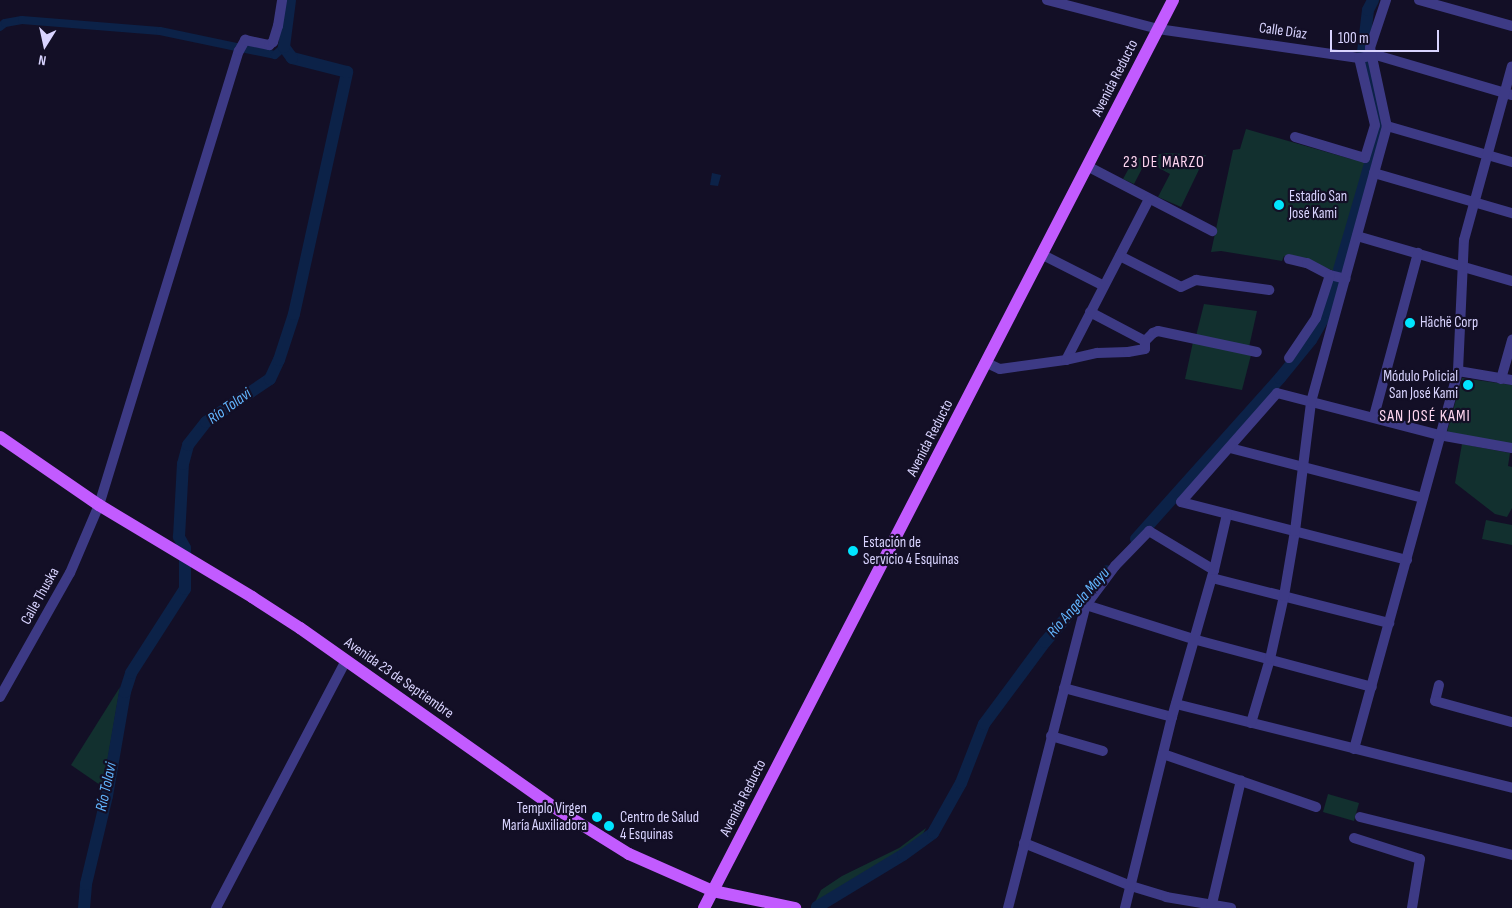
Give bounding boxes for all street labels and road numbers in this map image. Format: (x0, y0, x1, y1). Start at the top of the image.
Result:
street label: Calle Díaz (1258, 19, 1308, 43)
street label: Avenida Reducto (1088, 37, 1142, 119)
street label: Avenida Reducto (903, 397, 957, 479)
street label: Calle Thuska (17, 564, 63, 628)
street label: Avenida 23 de Septiembre (341, 634, 457, 722)
street label: Avenida Reducto (716, 757, 770, 839)

